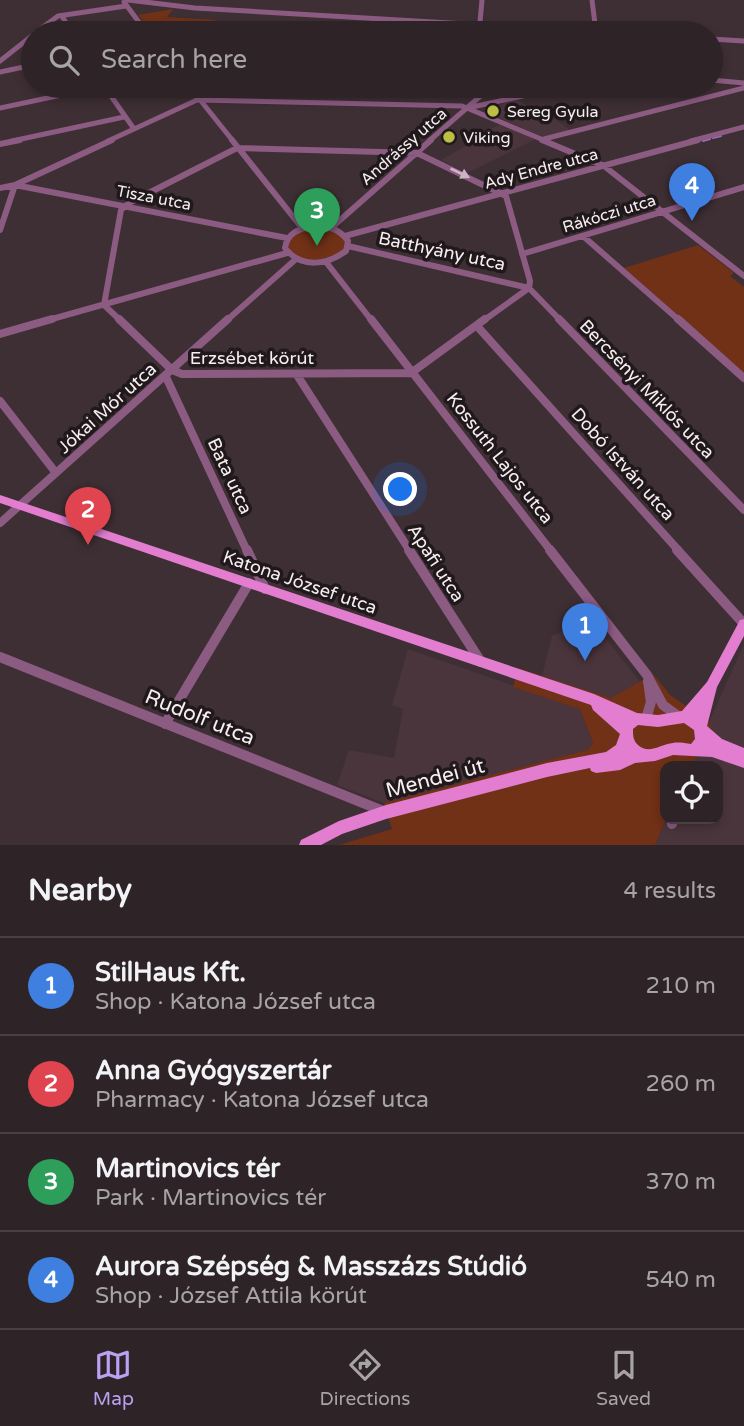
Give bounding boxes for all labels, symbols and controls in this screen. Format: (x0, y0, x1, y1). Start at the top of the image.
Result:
search box (21, 21, 723, 98)
icon: search (45, 41, 83, 79)
text: Search here (101, 44, 247, 75)
place label: Sereg Gyula (507, 102, 599, 122)
marker: Sereg Gyula (485, 103, 501, 119)
street label: Andrássy utca (356, 104, 451, 190)
place label: Viking (463, 128, 510, 148)
marker: Viking (441, 129, 457, 145)
street label: Ady Endre utca (482, 144, 600, 194)
pin: 4 (669, 163, 715, 221)
one-way arrow (450, 167, 470, 178)
street label: Tisza utca (115, 181, 193, 215)
pin: 3 (294, 188, 340, 246)
street label: Rákóczi utca (560, 190, 658, 238)
street label: Batthyány utca (377, 227, 507, 275)
street label: Bercsényi Miklós utca (575, 315, 719, 463)
street label: Erzsébet körút (190, 347, 314, 369)
street label: Jókai Mór utca (53, 358, 161, 458)
street label: Kossuth Lajos utca (442, 388, 558, 528)
street label: Dobó István utca (567, 403, 679, 525)
street label: Bata utca (203, 434, 257, 518)
your location (383, 472, 417, 506)
pin: 2 (65, 487, 111, 545)
street label: Apafi utca (403, 520, 469, 606)
street label: Katona József utca (220, 545, 380, 619)
pin: 1 (562, 603, 608, 661)
street label: Rudolf utca (141, 684, 258, 751)
street label: Mendei út (383, 753, 487, 804)
map controls (660, 761, 723, 824)
button: locate (660, 761, 723, 824)
text: Nearby (28, 872, 132, 909)
text: 4 results (623, 877, 716, 905)
text: StilHaus Kft. (95, 957, 246, 988)
text: 1 (44, 972, 58, 1000)
text: 210 m (646, 972, 716, 1000)
text: Shop · Katona József utca (95, 988, 376, 1016)
text: Anna Gyógyszertár (95, 1055, 332, 1086)
text: 2 (44, 1070, 58, 1098)
text: 260 m (646, 1070, 716, 1098)
text: Pharmacy · Katona József utca (95, 1086, 429, 1114)
text: Martinovics tér (95, 1153, 280, 1184)
text: 3 (44, 1168, 58, 1196)
text: 370 m (646, 1168, 716, 1196)
text: Park · Martinovics tér (95, 1184, 326, 1212)
text: Aurora Szépség & Masszázs Stúdió (95, 1251, 527, 1282)
text: 4 (44, 1266, 58, 1294)
text: 540 m (646, 1266, 716, 1294)
text: Shop · József Attila körút (95, 1282, 367, 1310)
tab: Map (93, 1346, 134, 1410)
tab: Directions (320, 1346, 411, 1410)
tab: Saved (596, 1346, 651, 1410)

